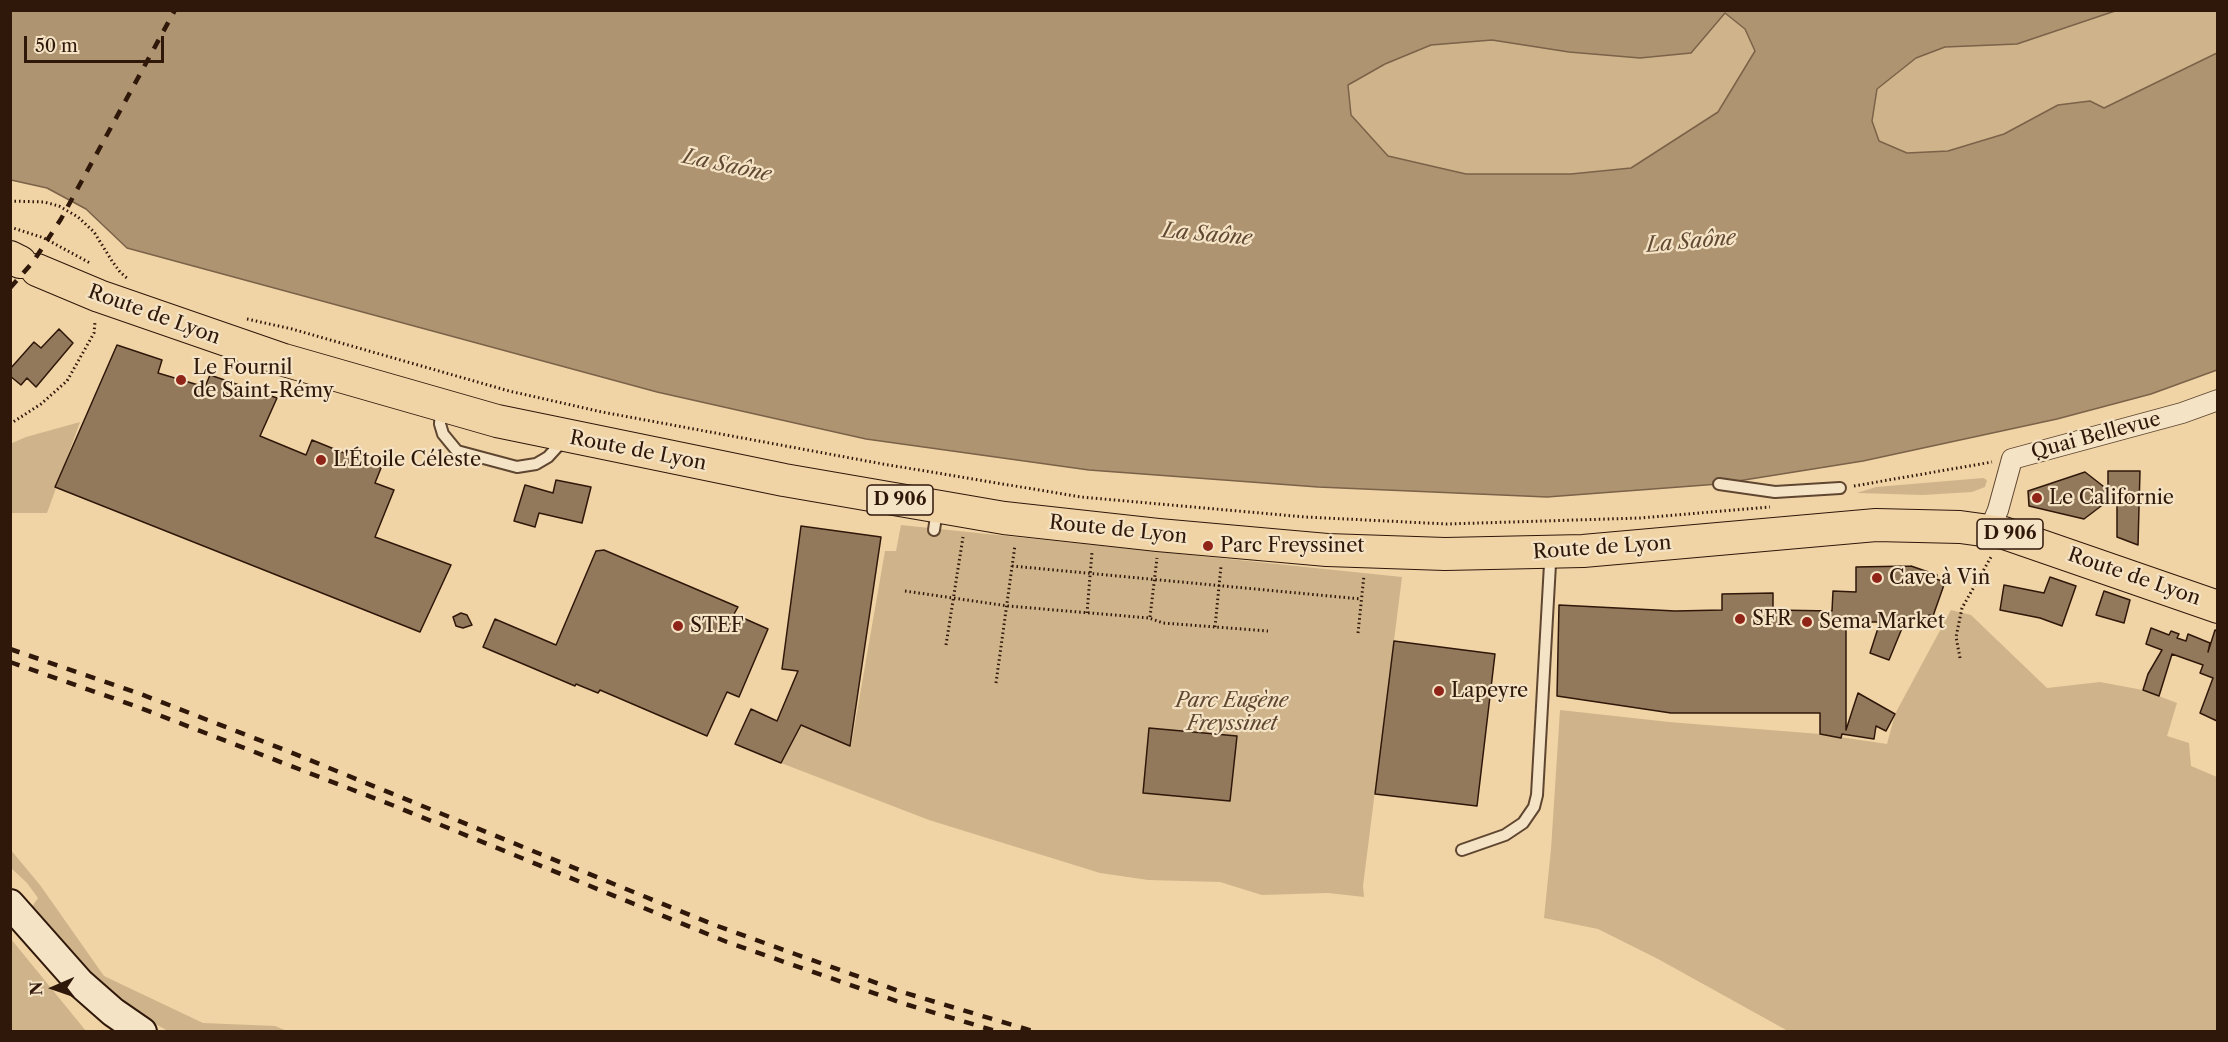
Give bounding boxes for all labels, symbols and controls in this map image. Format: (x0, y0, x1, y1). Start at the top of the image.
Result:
scale bar (27, 24, 166, 62)
text: 50 m (35, 35, 78, 57)
water label: La Saône (680, 144, 774, 188)
water label: La Saône (1161, 219, 1253, 251)
water label: La Saône (1645, 226, 1737, 258)
street label: Route de Lyon (85, 280, 223, 350)
place label: Le Fournil de Saint-Rémy (193, 356, 334, 403)
marker: Le Fournil de Saint-Rémy (174, 373, 188, 387)
street label: Quai Bellevue (2029, 407, 2163, 465)
street label: Route de Lyon (568, 426, 708, 476)
place label: L'Étoile Céleste (333, 448, 481, 472)
marker: L'Étoile Céleste (314, 453, 328, 467)
road number: D 906 (867, 485, 933, 515)
place label: Le Californie (2049, 486, 2174, 510)
marker: Le Californie (2030, 491, 2044, 505)
street label: Route de Lyon (1048, 511, 1188, 549)
road number: D 906 (1977, 519, 2043, 549)
street label: Route de Lyon (1532, 531, 1672, 565)
place label: Parc Freyssinet (1220, 534, 1364, 558)
marker: Parc Freyssinet (1201, 539, 1215, 553)
street label: Route de Lyon (2064, 543, 2204, 611)
place label: Cave à Vin (1889, 566, 1990, 590)
marker: Cave à Vin (1870, 571, 1884, 585)
place label: SFR (1752, 607, 1792, 631)
place label: Sema Market (1819, 610, 1945, 634)
marker: SFR (1733, 612, 1747, 626)
place label: STEF (690, 614, 744, 638)
marker: Sema Market (1800, 615, 1814, 629)
marker: STEF (671, 619, 685, 633)
place label: Lapeyre (1451, 679, 1528, 703)
marker: Lapeyre (1432, 684, 1446, 698)
park label: Parc Eugène Freyssinet (1176, 689, 1288, 736)
north arrow (24, 958, 84, 1018)
text: N (26, 981, 46, 996)

